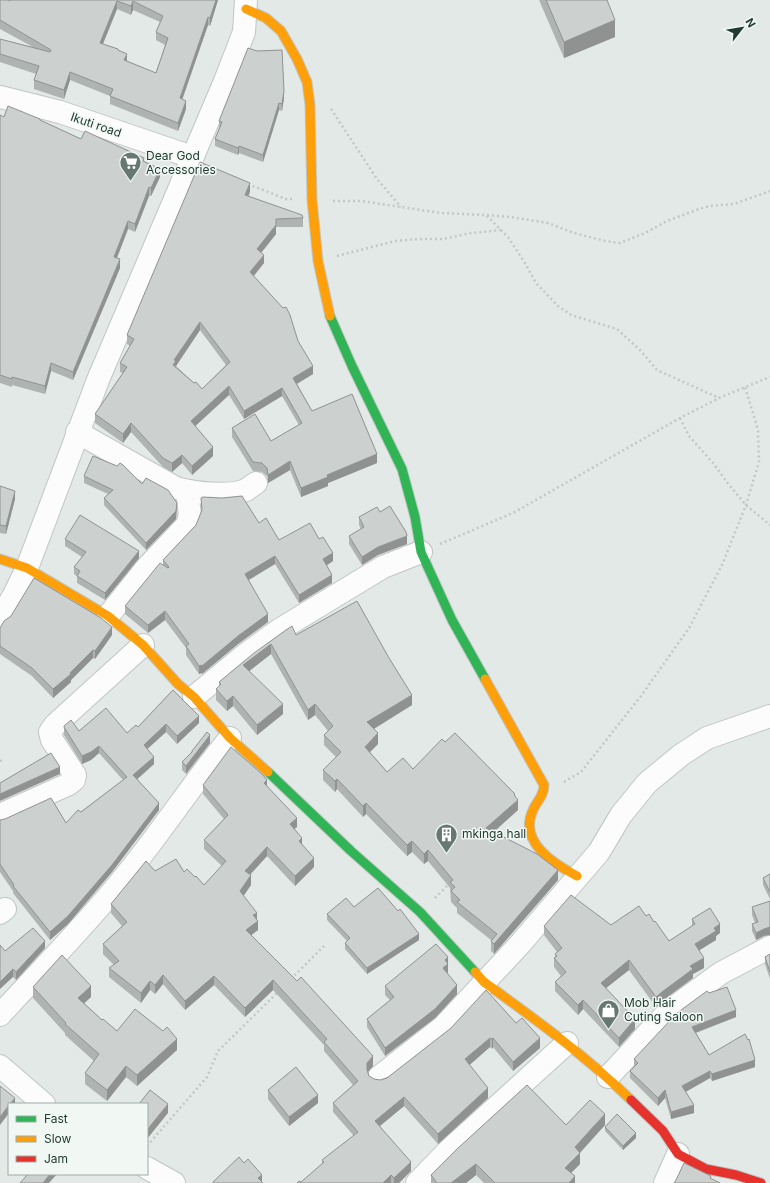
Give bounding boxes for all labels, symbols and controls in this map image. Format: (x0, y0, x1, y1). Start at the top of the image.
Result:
north arrow (722, 8, 762, 48)
text: N (742, 16, 759, 30)
street label: Ikuti road (69, 109, 124, 140)
place label: Dear God Accessories (146, 148, 216, 177)
supermarket icon: Dear God Accessories (118, 150, 144, 183)
building icon: mkinga hall (433, 821, 459, 854)
place label: mkinga hall (462, 826, 526, 841)
place label: Mob Hair Cuting Saloon (624, 995, 703, 1024)
shop icon: Mob Hair Cuting Saloon (596, 997, 622, 1030)
legend (8, 1103, 148, 1175)
text: Fast (44, 1111, 68, 1126)
text: Slow (44, 1131, 72, 1146)
text: Jam (44, 1151, 68, 1166)

